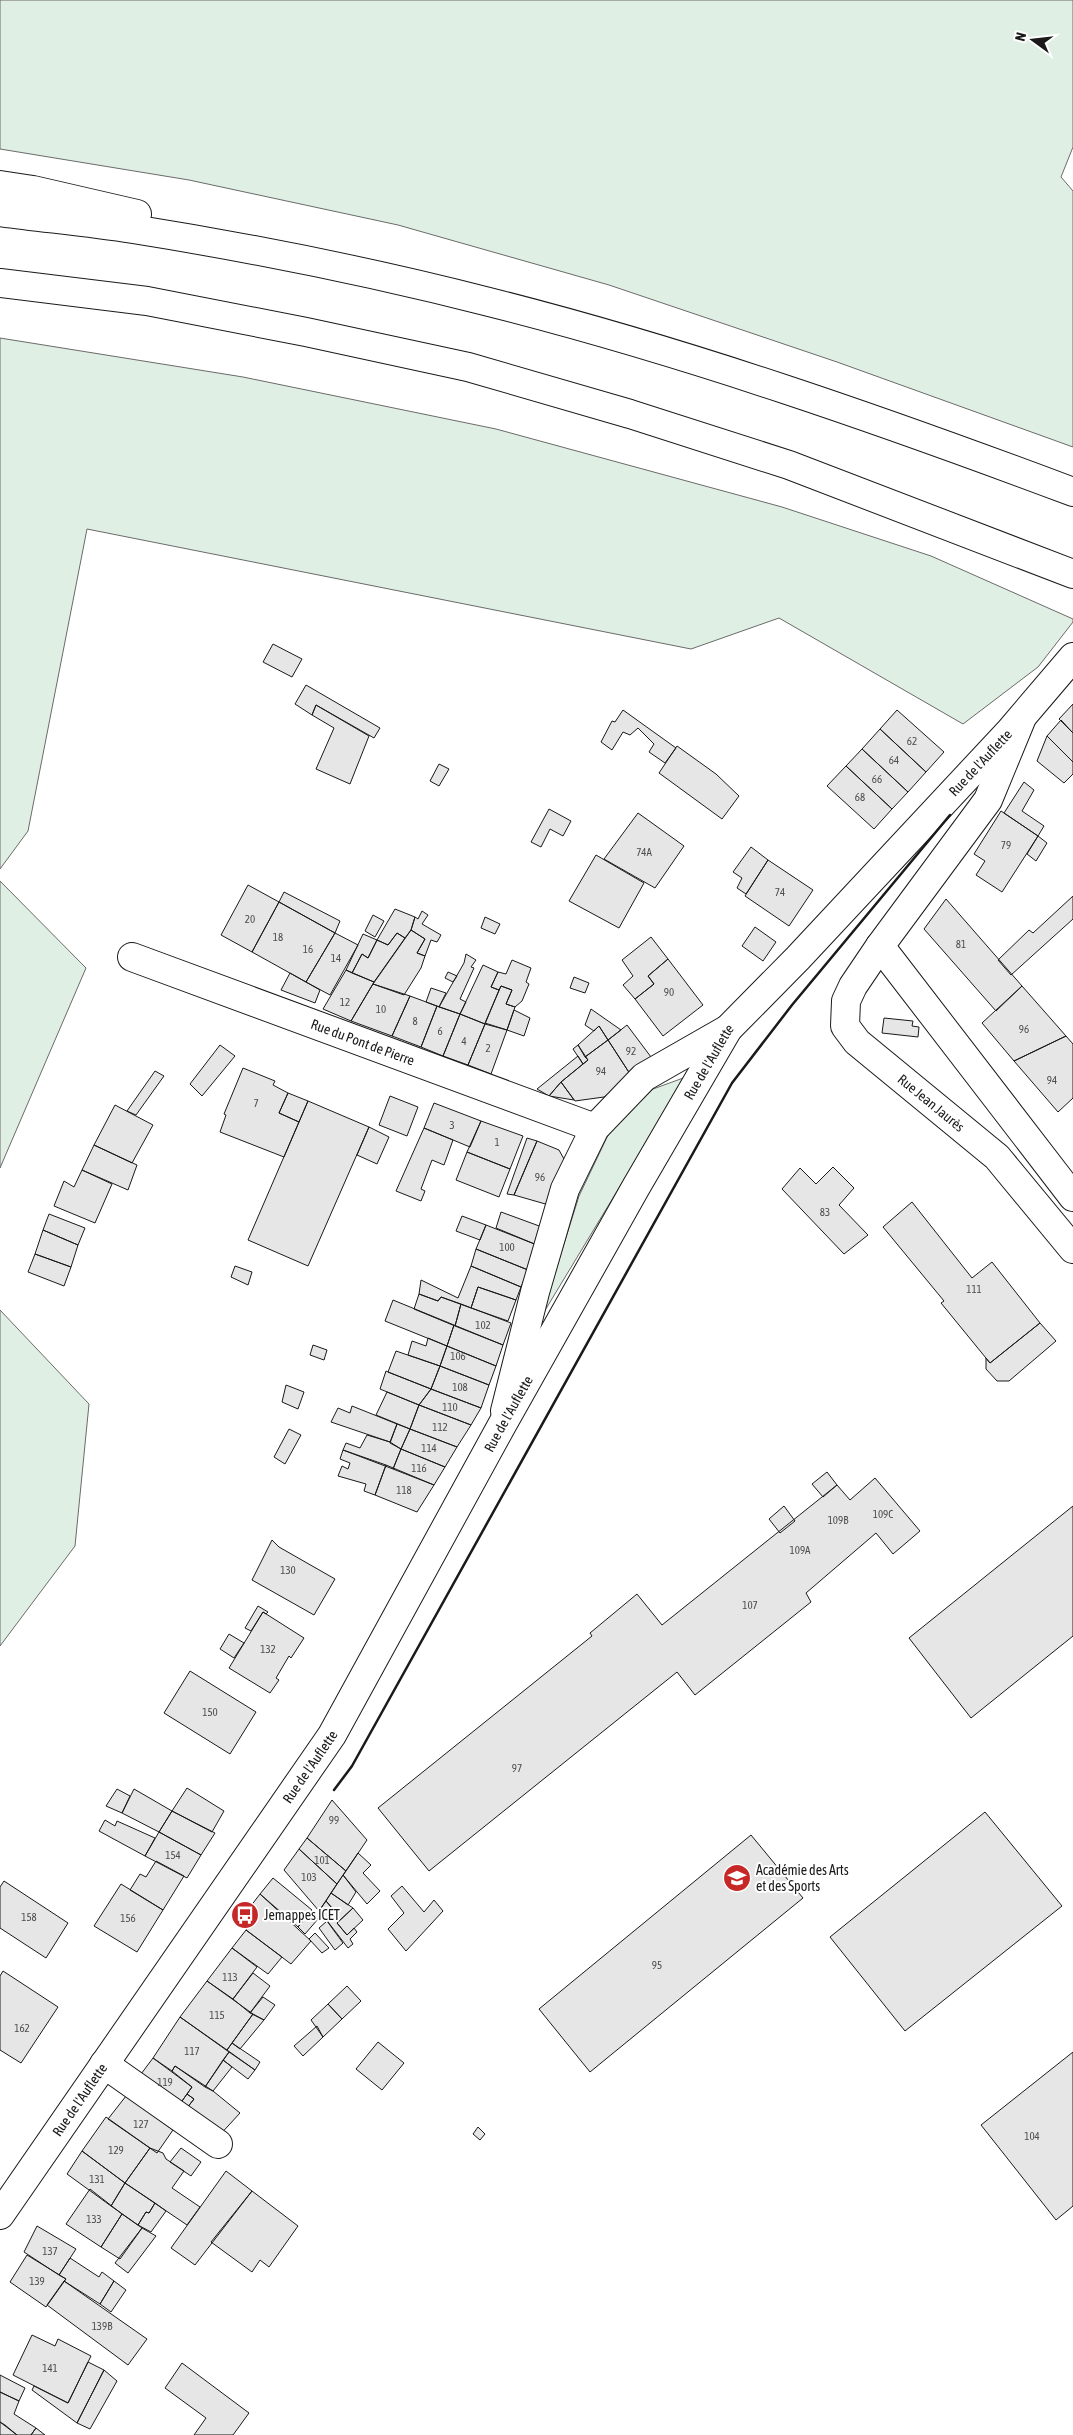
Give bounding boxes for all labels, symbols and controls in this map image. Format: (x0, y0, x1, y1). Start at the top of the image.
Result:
north arrow (1008, 15, 1058, 65)
text: N (1012, 31, 1029, 43)
street label: Rue de l'Auflette (946, 726, 1015, 799)
house number: 62 (907, 735, 917, 747)
house number: 64 (889, 754, 899, 766)
house number: 66 (872, 773, 882, 785)
house number: 68 (855, 791, 865, 803)
house number: 79 (1001, 839, 1011, 851)
house number: 74A (636, 846, 652, 858)
house number: 74 (775, 886, 785, 898)
house number: 20 (245, 913, 255, 925)
house number: 18 (273, 931, 283, 943)
house number: 81 (956, 938, 966, 950)
house number: 16 (303, 943, 313, 955)
house number: 14 (331, 952, 341, 964)
house number: 90 (664, 986, 674, 998)
house number: 12 (340, 996, 350, 1008)
house number: 10 (376, 1003, 386, 1015)
house number: 8 (412, 1015, 418, 1027)
street label: Rue du Pont de Pierre (309, 1016, 417, 1069)
street label: Rue de l'Auflette (681, 1020, 737, 1103)
house number: 96 (1019, 1023, 1029, 1035)
house number: 6 (437, 1025, 443, 1037)
house number: 4 (461, 1035, 467, 1047)
house number: 2 (485, 1042, 491, 1054)
house number: 92 (626, 1045, 636, 1057)
house number: 94 (596, 1065, 606, 1077)
street label: Rue Jean Jaurès (895, 1071, 968, 1135)
house number: 94 (1047, 1074, 1057, 1086)
house number: 7 (253, 1097, 259, 1109)
house number: 3 (449, 1119, 455, 1131)
house number: 1 (494, 1136, 500, 1148)
house number: 96 (535, 1171, 545, 1183)
house number: 83 (820, 1206, 830, 1218)
house number: 100 (499, 1241, 515, 1253)
house number: 111 (966, 1283, 982, 1295)
house number: 102 (475, 1319, 491, 1331)
house number: 106 (450, 1350, 466, 1362)
street label: Rue de l'Auflette (481, 1373, 536, 1455)
house number: 108 (452, 1381, 468, 1393)
house number: 110 (442, 1401, 458, 1413)
house number: 112 (432, 1421, 448, 1433)
house number: 114 (421, 1442, 437, 1454)
house number: 116 (411, 1462, 427, 1474)
house number: 118 (396, 1484, 412, 1496)
house number: 109C (873, 1508, 893, 1520)
house number: 109B (828, 1514, 849, 1526)
house number: 109A (790, 1544, 811, 1556)
house number: 130 (280, 1564, 296, 1576)
house number: 107 (742, 1599, 758, 1611)
house number: 132 (260, 1643, 276, 1655)
house number: 150 (202, 1706, 218, 1718)
street label: Rue de l'Auflette (279, 1728, 341, 1806)
house number: 97 (512, 1762, 522, 1774)
house number: 99 (329, 1814, 339, 1826)
house number: 154 (165, 1849, 181, 1861)
house number: 101 (314, 1854, 330, 1866)
place label: Académie des Arts et des Sports (756, 1862, 849, 1894)
school or university icon: Académie des Arts et des Sports (722, 1863, 752, 1893)
house number: 103 (301, 1871, 317, 1883)
bus stop icon: Jemappes ICET (230, 1900, 260, 1930)
place label: Jemappes ICET (264, 1907, 340, 1923)
house number: 158 (21, 1911, 37, 1923)
house number: 156 (120, 1912, 136, 1924)
house number: 95 (652, 1959, 662, 1971)
house number: 113 (222, 1971, 238, 1983)
house number: 115 (209, 2009, 225, 2021)
house number: 162 (14, 2022, 30, 2034)
house number: 117 (184, 2045, 200, 2057)
street label: Rue de l'Auflette (49, 2060, 110, 2139)
house number: 119 (157, 2076, 173, 2088)
house number: 127 (133, 2118, 149, 2130)
house number: 104 (1024, 2130, 1040, 2142)
house number: 129 (108, 2144, 124, 2156)
house number: 131 (89, 2173, 105, 2185)
house number: 133 (86, 2213, 102, 2225)
house number: 137 (42, 2245, 58, 2257)
house number: 139 (29, 2275, 45, 2287)
house number: 139B (92, 2320, 113, 2332)
house number: 141 (42, 2362, 58, 2374)

